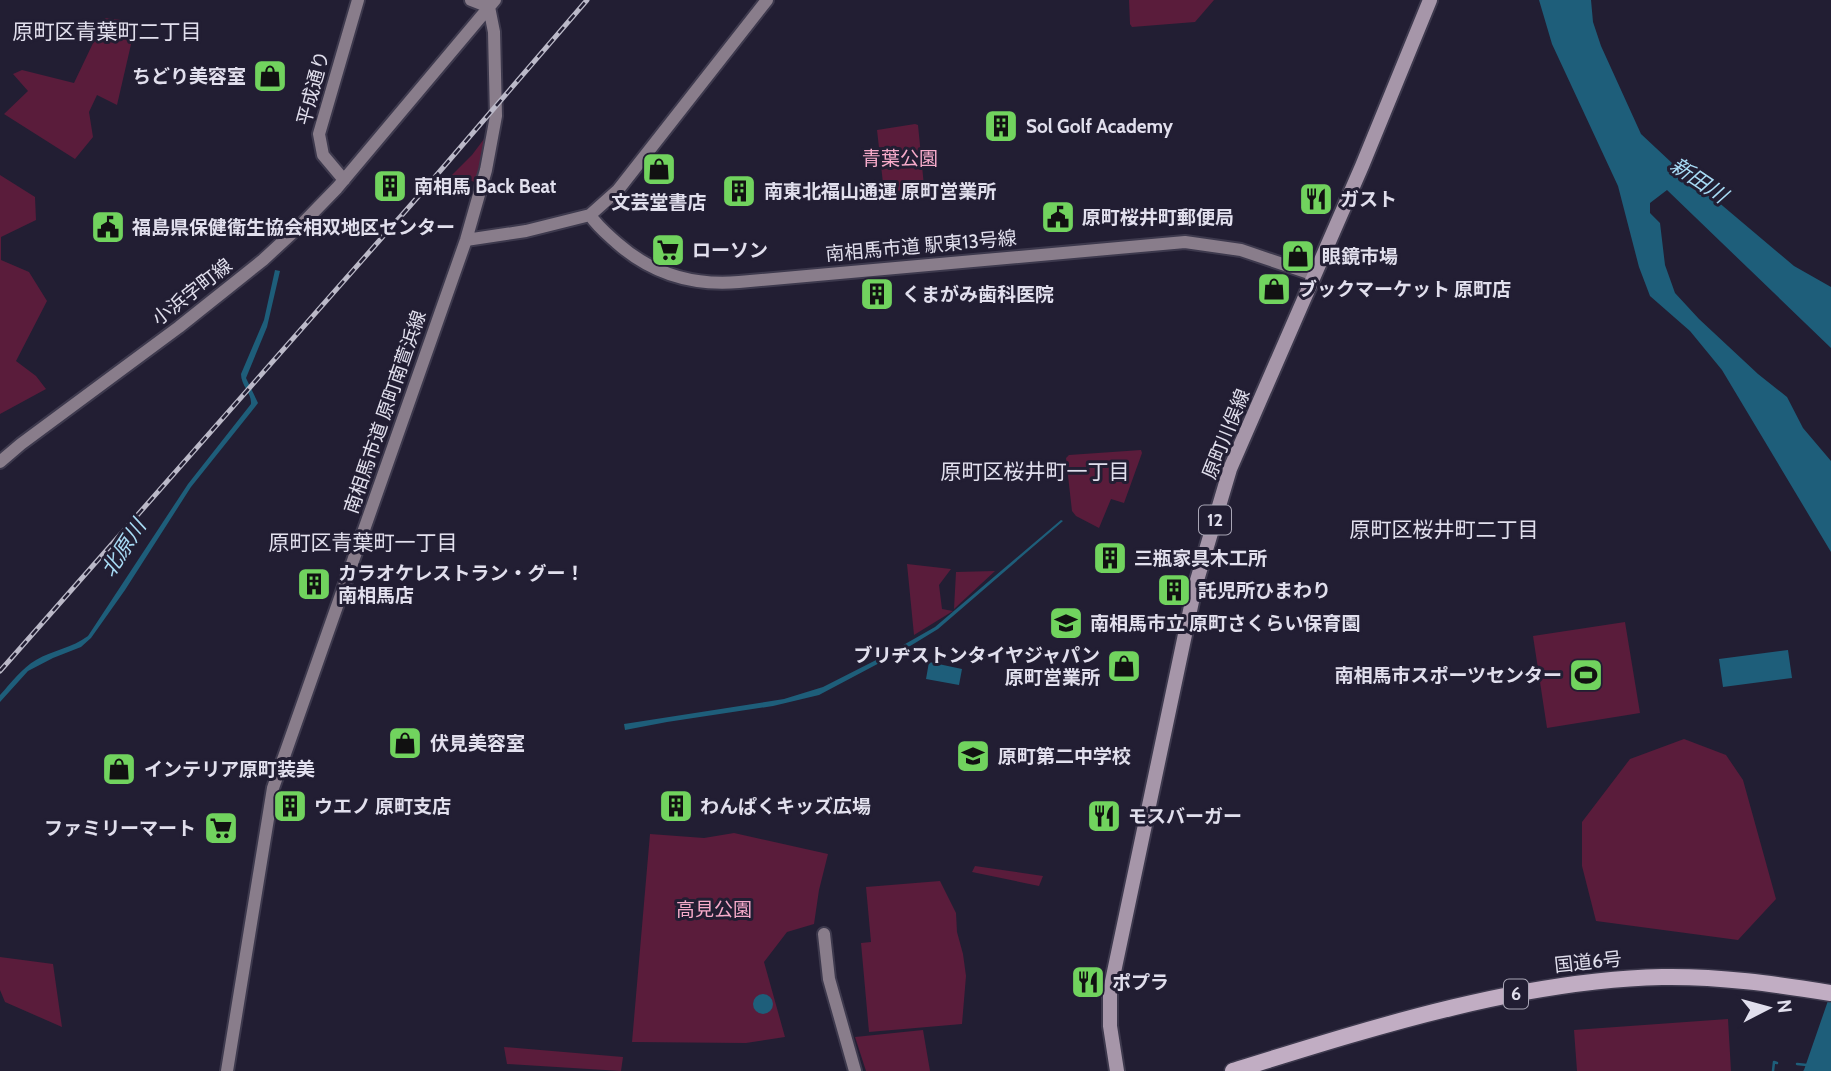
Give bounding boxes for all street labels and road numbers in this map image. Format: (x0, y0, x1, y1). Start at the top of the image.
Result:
street label: 平成通り (292, 48, 334, 128)
street label: 南相馬市道 駅東13号線 (824, 226, 1018, 266)
street label: 小浜字町線 (147, 254, 237, 330)
street label: 南相馬市道 原町南萱浜線 (339, 307, 431, 517)
street label: 原町川俣線 (1198, 386, 1254, 482)
road number: 12 (1199, 506, 1231, 534)
street label: 国道6号 (1553, 947, 1623, 977)
road number: 6 (1504, 979, 1528, 1009)

